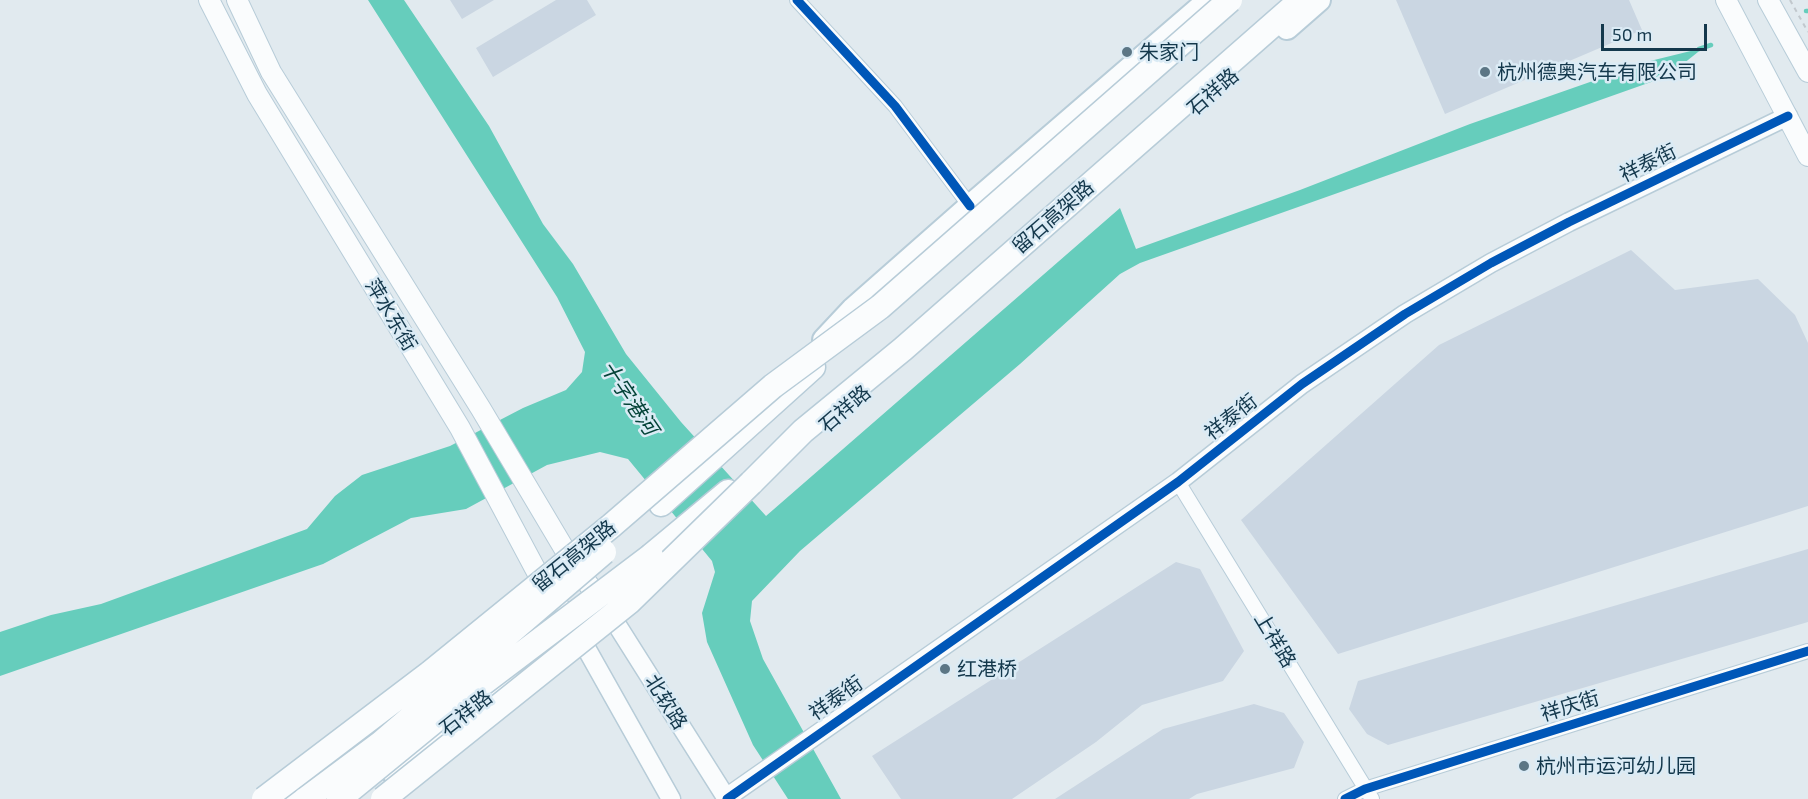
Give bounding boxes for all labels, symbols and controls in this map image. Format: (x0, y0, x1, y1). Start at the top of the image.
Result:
scale bar (1604, 12, 1710, 50)
text: 50 m (1612, 23, 1652, 45)
place label: 朱家门 (1139, 40, 1199, 64)
marker: 朱家门 (1120, 45, 1134, 59)
place label: 杭州德奥汽车有限公司 (1497, 60, 1697, 84)
street label: 石祥路 (1182, 63, 1244, 121)
marker: 杭州德奥汽车有限公司 (1478, 65, 1492, 79)
street label: 祥泰街 (1616, 139, 1680, 187)
street label: 留石高架路 (1007, 175, 1099, 259)
street label: 萍水东街 (360, 275, 422, 355)
water label: 十字港河 (595, 356, 663, 440)
street label: 石祥路 (814, 380, 876, 438)
street label: 祥泰街 (1200, 389, 1262, 445)
street label: 留石高架路 (528, 515, 620, 597)
street label: 上祥路 (1249, 608, 1301, 672)
place label: 红港桥 (957, 657, 1017, 681)
marker: 红港桥 (938, 662, 952, 676)
street label: 北软路 (640, 670, 692, 734)
street label: 祥泰街 (805, 671, 867, 725)
street label: 石祥路 (435, 685, 497, 741)
street label: 祥庆街 (1538, 686, 1602, 726)
place label: 杭州市运河幼儿园 (1536, 754, 1696, 778)
marker: 杭州市运河幼儿园 (1517, 759, 1531, 773)

